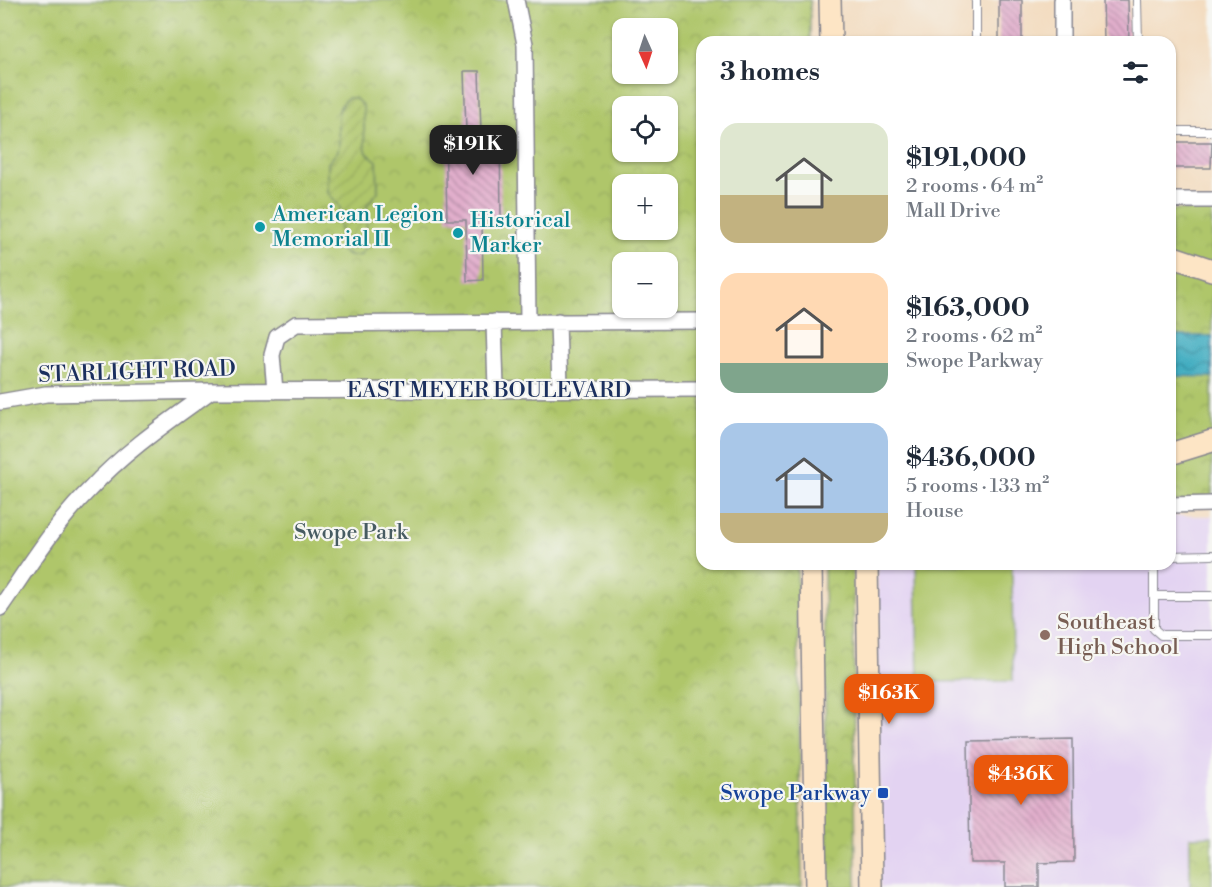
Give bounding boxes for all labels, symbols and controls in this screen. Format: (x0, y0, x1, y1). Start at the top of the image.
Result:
north arrow (612, 18, 678, 84)
map controls (612, 18, 678, 318)
text: 3 homes (720, 56, 820, 88)
icon: filters (1119, 56, 1152, 89)
button: locate (612, 96, 678, 162)
pin: $191K (431, 125, 515, 176)
text: $191K (444, 132, 502, 157)
text: $191,000 (906, 142, 1026, 174)
icon: home (768, 147, 840, 219)
button: + (612, 174, 678, 240)
text: 2 rooms · 64 m² (906, 174, 1043, 199)
text: Mall Drive (906, 199, 1001, 224)
place label: American Legion Memorial II (271, 201, 444, 253)
place label: Historical Marker (470, 207, 571, 259)
marker: American Legion Memorial II (253, 220, 267, 234)
marker: Historical Marker (451, 226, 465, 240)
button: − (612, 252, 678, 318)
text: $163,000 (906, 292, 1030, 324)
icon: home (768, 297, 840, 369)
text: 2 rooms · 62 m² (906, 324, 1042, 349)
text: Swope Parkway (906, 349, 1043, 374)
street label: STARLIGHT ROAD (38, 355, 236, 389)
street label: EAST MEYER BOULEVARD (347, 377, 631, 404)
text: $436,000 (906, 442, 1036, 474)
icon: home (768, 447, 840, 519)
text: 5 rooms · 133 m² (906, 474, 1049, 499)
text: House (906, 499, 964, 524)
park label: Swope Park (294, 519, 409, 546)
place label: Southeast High School (1057, 609, 1179, 661)
marker: Southeast High School (1038, 628, 1052, 642)
pin: $163K (847, 674, 931, 725)
text: $163K (858, 681, 920, 706)
pin: $436K (979, 755, 1063, 806)
text: $436K (988, 762, 1054, 787)
place label: Swope Parkway (720, 780, 871, 807)
marker: Swope Parkway (876, 786, 890, 800)

